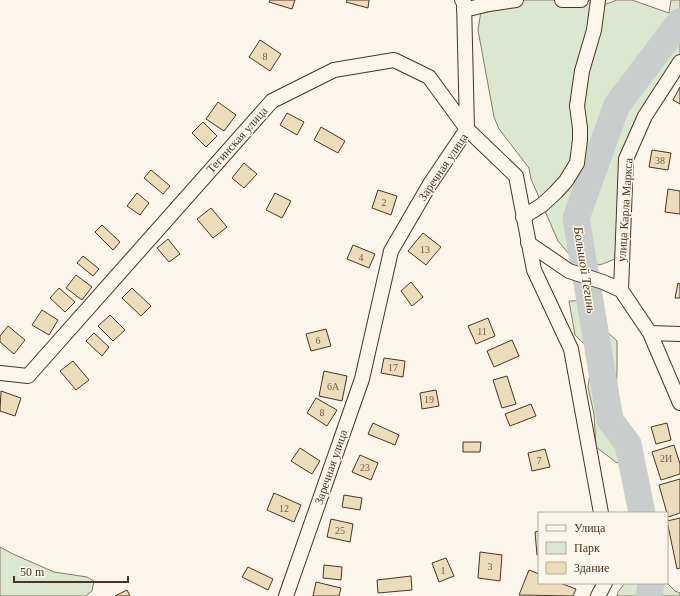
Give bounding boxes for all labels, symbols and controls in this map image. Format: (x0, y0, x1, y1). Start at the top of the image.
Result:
house number: 8 (263, 51, 268, 62)
street label: Тегинская улица (204, 103, 271, 176)
street label: Заречная улица (415, 130, 471, 203)
house number: 38 (655, 155, 665, 166)
street label: улица Карла Маркса (614, 157, 636, 263)
house number: 2 (382, 197, 387, 208)
water label: Большой Тегинь (571, 224, 599, 315)
house number: 13 (420, 244, 430, 255)
house number: 4 (359, 252, 364, 263)
house number: 11 (477, 326, 487, 337)
house number: 6 (316, 335, 321, 346)
house number: 17 (388, 362, 398, 373)
house number: 6А (327, 381, 340, 392)
house number: 19 (424, 394, 434, 405)
house number: 8 (320, 407, 325, 418)
street label: Заречная улица (312, 427, 351, 506)
house number: 2И (660, 453, 672, 464)
house number: 7 (537, 455, 542, 466)
house number: 23 (360, 462, 370, 473)
house number: 12 (279, 503, 289, 514)
legend (538, 512, 668, 584)
text: Улица (574, 521, 606, 535)
house number: 25 (335, 525, 345, 536)
text: Парк (574, 541, 600, 555)
scale bar (14, 558, 128, 584)
house number: 3 (488, 561, 493, 572)
text: Здание (574, 561, 609, 575)
text: 50 m (20, 565, 45, 579)
house number: 1 (441, 565, 446, 576)

